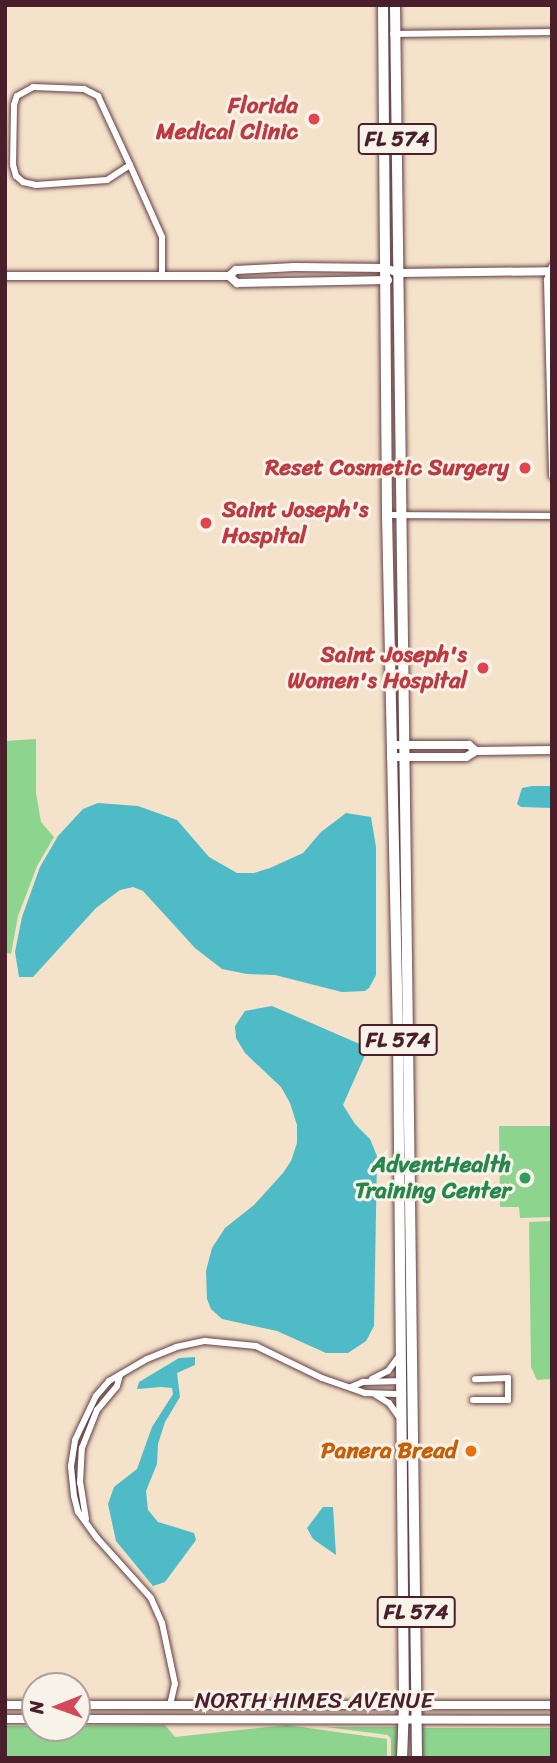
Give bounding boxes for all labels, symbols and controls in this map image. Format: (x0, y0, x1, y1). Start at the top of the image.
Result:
place label: Florida Medical Clinic (156, 92, 298, 146)
marker: Florida Medical Clinic (304, 109, 324, 129)
road number: FL 574 (357, 122, 437, 156)
place label: Reset Cosmetic Surgery (265, 454, 509, 482)
marker: Reset Cosmetic Surgery (515, 458, 535, 478)
place label: Saint Joseph's Hospital (222, 496, 371, 550)
marker: Saint Joseph's Hospital (196, 513, 216, 533)
place label: Saint Joseph's Women's Hospital (287, 641, 467, 695)
marker: Saint Joseph's Women's Hospital (473, 658, 493, 678)
road number: FL 574 (358, 1023, 438, 1058)
place label: AdventHealth Training Center (354, 1151, 511, 1205)
marker: AdventHealth Training Center (517, 1170, 533, 1186)
place label: Panera Bread (321, 1437, 457, 1465)
marker: Panera Bread (463, 1443, 479, 1459)
road number: FL 574 (376, 1594, 456, 1630)
north arrow (21, 1672, 91, 1742)
street label: NORTH HIMES AVENUE (194, 1687, 434, 1715)
text: N (20, 1700, 53, 1714)

